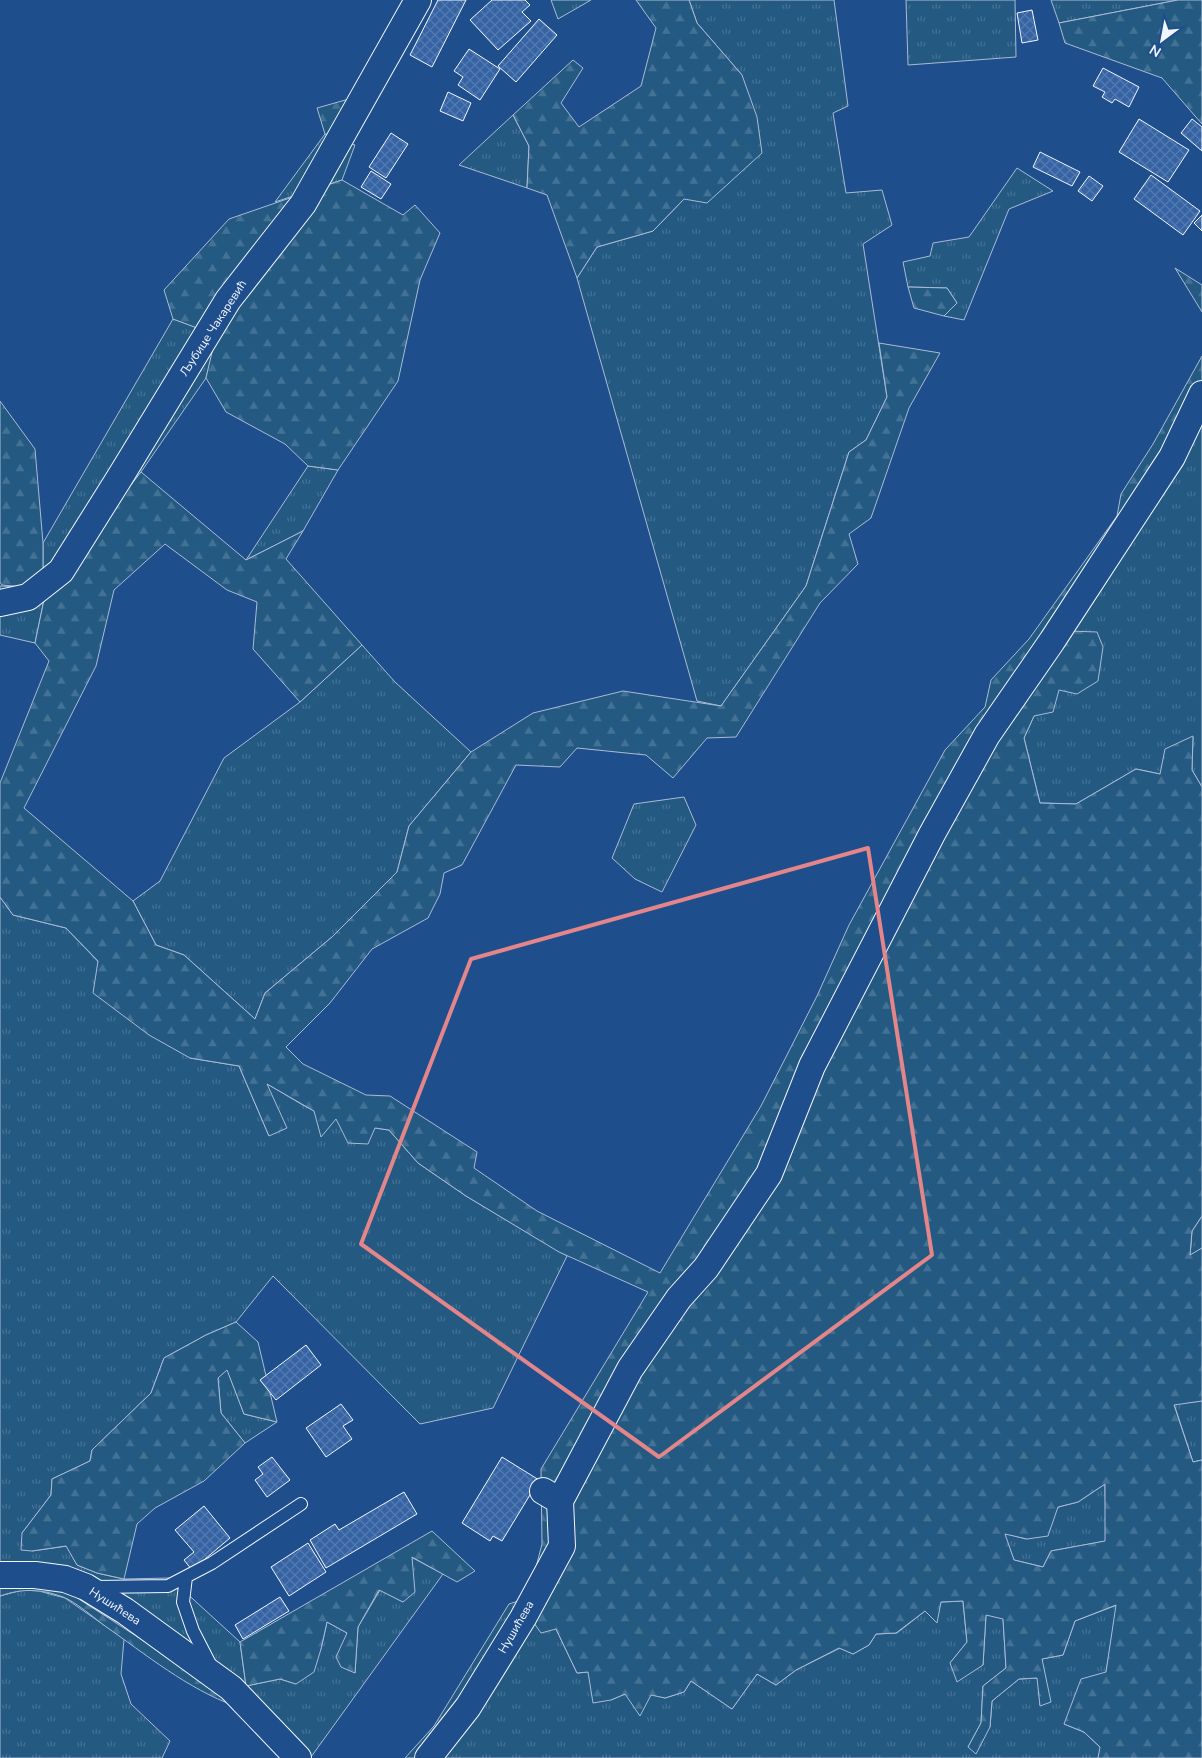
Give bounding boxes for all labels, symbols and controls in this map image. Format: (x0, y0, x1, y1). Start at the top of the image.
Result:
north arrow (1137, 15, 1187, 65)
text: N (1146, 40, 1165, 61)
street label: Љубице Чакаревић (176, 277, 250, 379)
street label: Нушићева (86, 1583, 144, 1629)
street label: Нушићева (494, 1598, 538, 1656)

